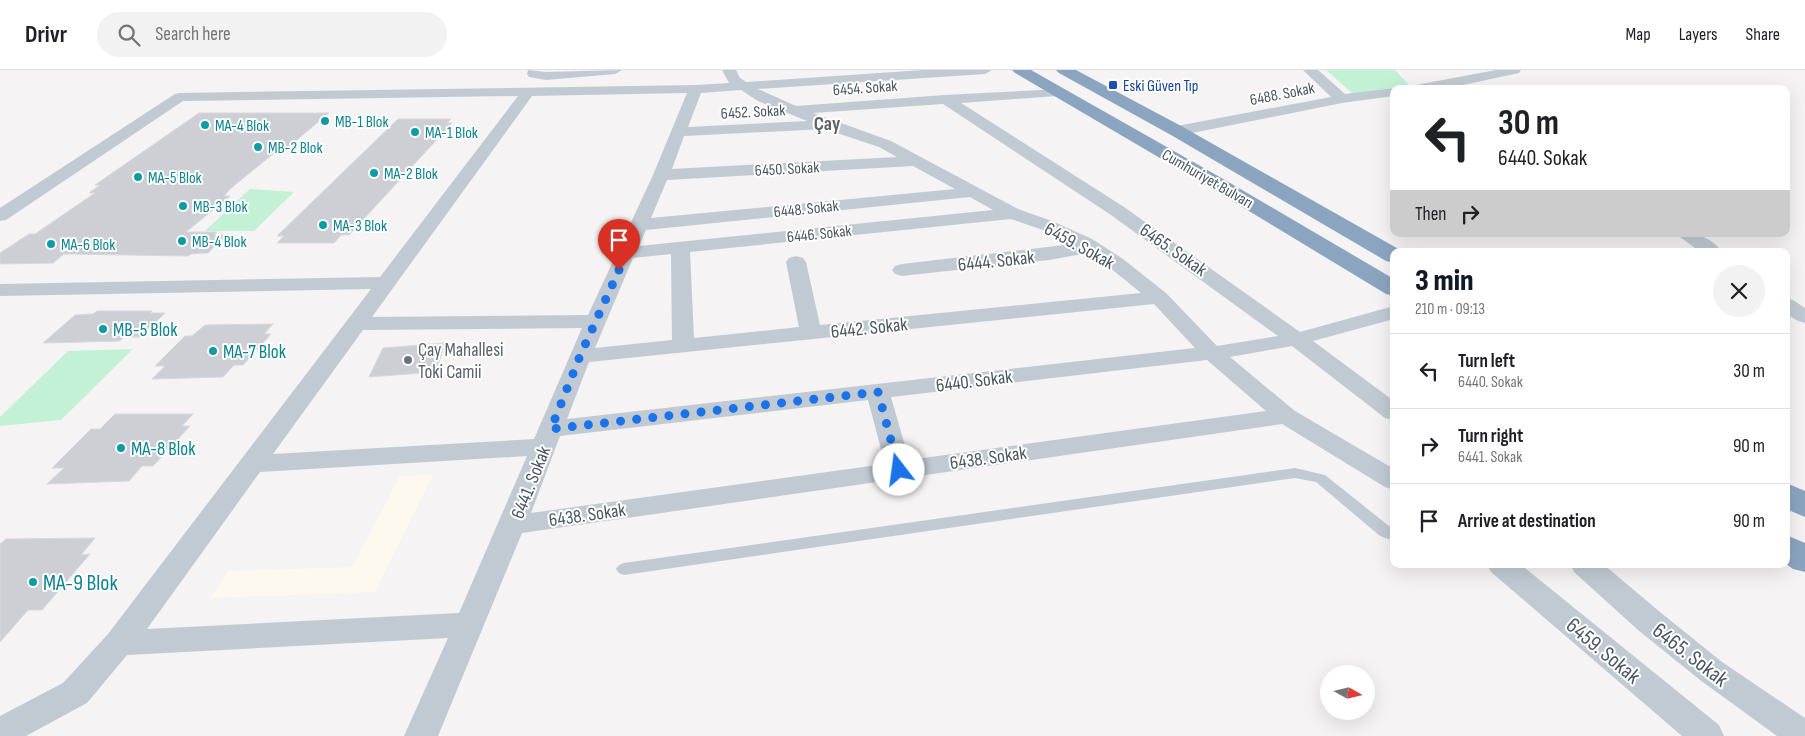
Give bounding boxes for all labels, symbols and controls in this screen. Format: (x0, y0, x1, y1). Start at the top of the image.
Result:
search box (97, 12, 447, 57)
text: Drivr (25, 20, 67, 49)
icon: search (115, 21, 143, 49)
text: Search here (155, 23, 231, 46)
text: Map (1626, 24, 1651, 45)
text: Layers (1679, 24, 1718, 45)
text: Share (1746, 24, 1780, 45)
street label: 6454. Sokak (832, 77, 898, 100)
place label: Eski Güven Tıp (1123, 77, 1198, 96)
marker: Eski Güven Tıp (1107, 79, 1119, 91)
street label: 6488. Sokak (1248, 79, 1316, 110)
street label: 6452. Sokak (720, 101, 786, 124)
text: 30 m (1498, 102, 1559, 145)
icon: left (1415, 105, 1480, 170)
district label: Çay (814, 112, 841, 136)
place label: MB-1 Blok (335, 113, 389, 132)
marker: MB-1 Blok (319, 115, 331, 127)
place label: MA-4 Blok (215, 117, 269, 136)
marker: MA-4 Blok (199, 119, 211, 131)
place label: MA-1 Blok (425, 124, 478, 143)
marker: MA-1 Blok (409, 126, 421, 138)
place label: MB-2 Blok (268, 139, 323, 158)
marker: MB-2 Blok (252, 141, 264, 153)
text: 6440. Sokak (1498, 145, 1587, 172)
street label: Cumhuriyet Bulvarı (1158, 146, 1256, 213)
street label: 6450. Sokak (754, 158, 820, 181)
place label: MA-2 Blok (384, 165, 438, 184)
marker: MA-2 Blok (368, 167, 380, 179)
place label: MA-5 Blok (148, 169, 202, 188)
marker: MA-5 Blok (132, 171, 144, 183)
street label: 6448. Sokak (773, 197, 840, 222)
place label: MB-3 Blok (193, 198, 248, 217)
marker: MB-3 Blok (177, 200, 189, 212)
icon: right (1456, 200, 1484, 228)
text: Then (1415, 203, 1446, 226)
place label: MA-3 Blok (333, 217, 387, 236)
street label: 6459. Sokak (1040, 218, 1119, 275)
marker: MA-3 Blok (317, 219, 329, 231)
pin (598, 219, 640, 270)
street label: 6465. Sokak (1135, 219, 1212, 282)
street label: 6446. Sokak (786, 222, 852, 247)
icon: arrive (605, 226, 633, 254)
place label: MB-4 Blok (192, 233, 247, 252)
marker: MB-4 Blok (176, 235, 188, 247)
place label: MA-6 Blok (61, 236, 115, 255)
marker: MA-6 Blok (45, 238, 57, 250)
street label: 6444. Sokak (957, 246, 1036, 277)
text: 3 min (1415, 263, 1474, 299)
button: close (1713, 265, 1765, 317)
text: 210 m · 09:13 (1415, 300, 1485, 319)
street label: 6442. Sokak (830, 313, 909, 344)
place label: MB-5 Blok (113, 319, 178, 342)
marker: MB-5 Blok (97, 323, 109, 335)
place label: Çay Mahallesi Toki Camii (418, 339, 504, 384)
place label: MA-7 Blok (223, 341, 287, 364)
marker: MA-7 Blok (207, 345, 219, 357)
text: Turn left (1458, 350, 1515, 373)
marker: Çay Mahallesi Toki Camii (402, 354, 414, 366)
icon: left (1415, 357, 1443, 385)
text: 30 m (1733, 360, 1765, 383)
street label: 6440. Sokak (935, 365, 1015, 398)
text: 6440. Sokak (1458, 373, 1523, 392)
text: Turn right (1458, 425, 1523, 448)
icon: right (1415, 432, 1443, 460)
text: 90 m (1733, 435, 1765, 458)
place label: MA-8 Blok (131, 438, 196, 461)
marker: MA-8 Blok (115, 442, 127, 454)
street label: 6441. Sokak (506, 442, 557, 522)
street label: 6438. Sokak (948, 442, 1029, 475)
position arrow (872, 443, 924, 495)
text: 6441. Sokak (1458, 448, 1522, 467)
street label: 6438. Sokak (547, 499, 628, 532)
icon: arrive (1415, 507, 1443, 535)
text: Arrive at destination (1458, 510, 1596, 533)
text: 90 m (1733, 510, 1765, 533)
place label: MA-9 Blok (43, 570, 118, 597)
marker: MA-9 Blok (27, 576, 39, 588)
street label: 6459. Sokak (1560, 612, 1646, 690)
street label: 6465. Sokak (1647, 617, 1734, 694)
north arrow (1320, 665, 1375, 720)
map controls (1320, 665, 1375, 720)

